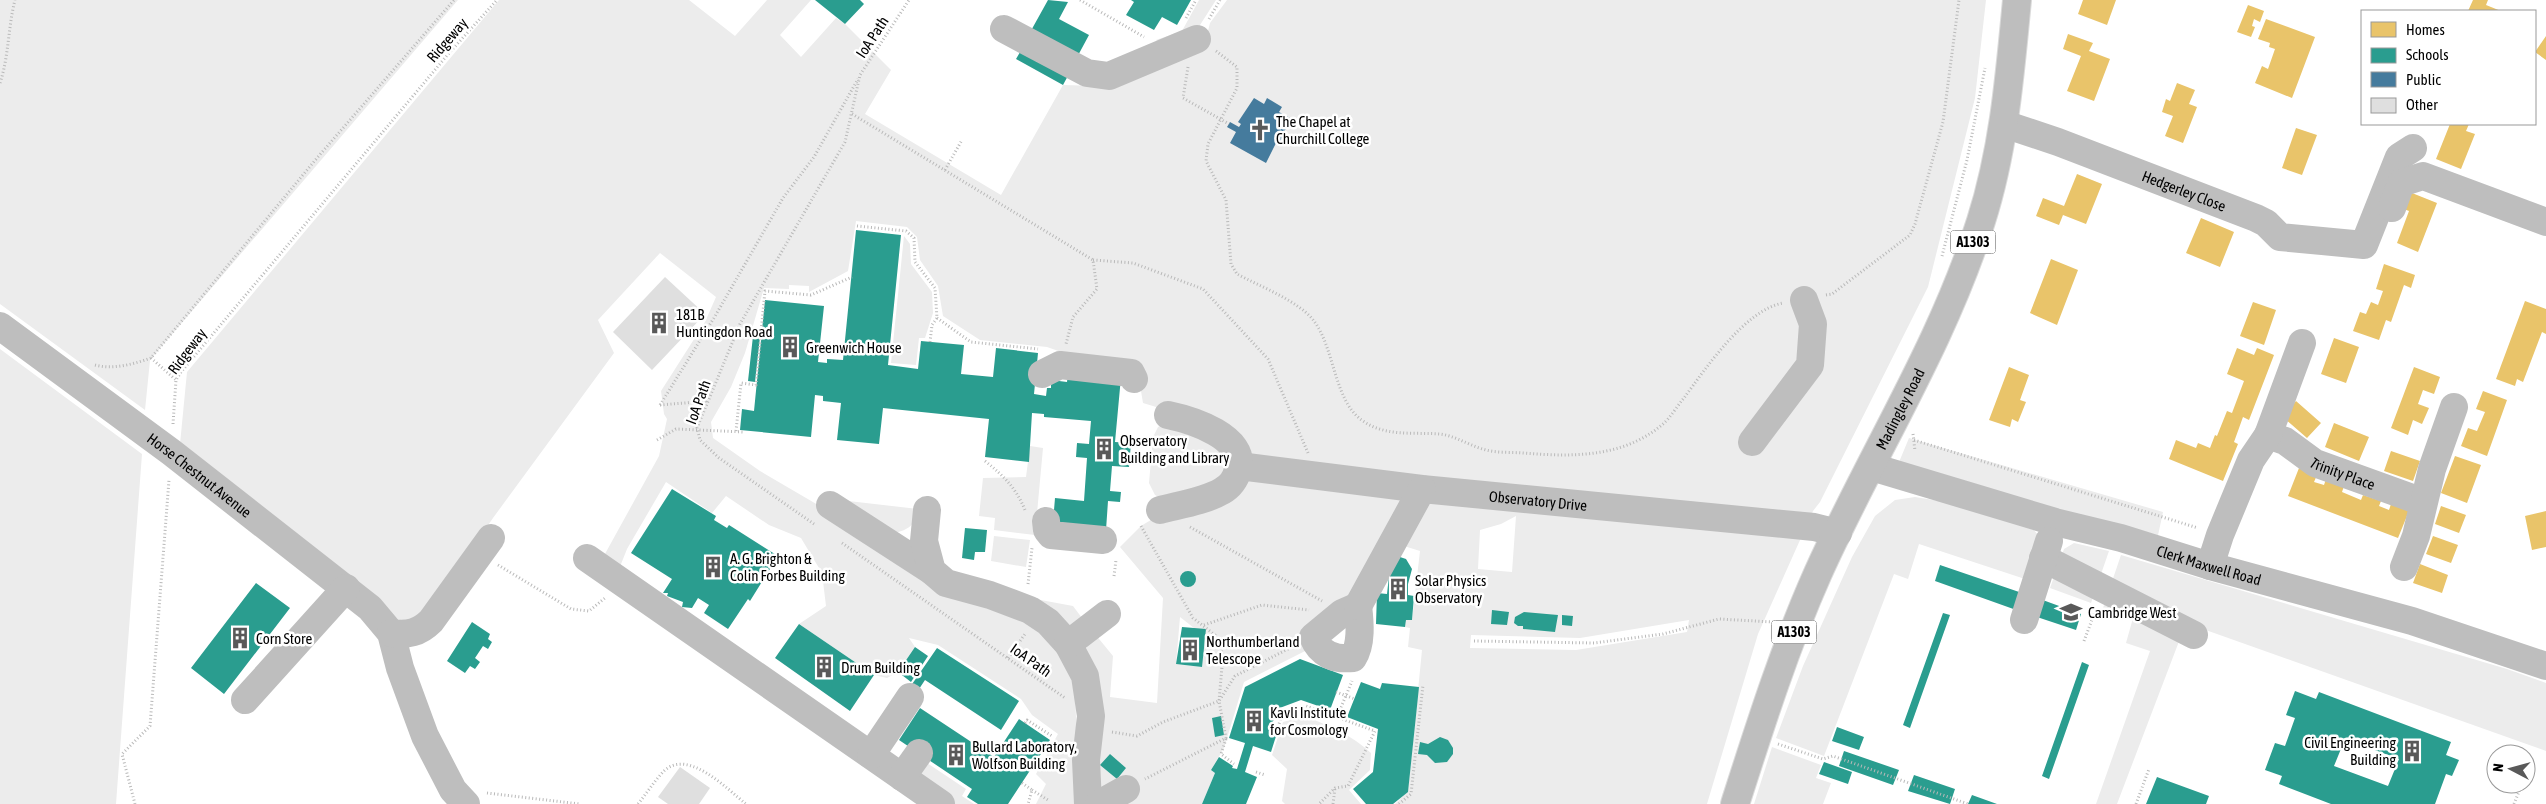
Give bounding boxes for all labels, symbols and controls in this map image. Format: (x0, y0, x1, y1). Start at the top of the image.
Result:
legend (2361, 10, 2536, 125)
street label: IoA Path (852, 13, 892, 61)
street label: Ridgeway (423, 14, 471, 66)
text: Homes (2406, 21, 2445, 38)
text: Schools (2406, 46, 2449, 63)
text: Public (2406, 71, 2441, 88)
text: Other (2406, 96, 2438, 113)
place label: The Chapel at Churchill College (1276, 113, 1370, 147)
church icon: The Chapel at Churchill College (1247, 117, 1273, 143)
street label: Hedgerley Close (2140, 167, 2229, 214)
road number: A1303 (1950, 230, 1996, 253)
place label: 181B Huntingdon Road (676, 306, 773, 340)
building icon: 181B Huntingdon Road (646, 310, 672, 336)
street label: Ridgeway (164, 325, 210, 377)
building icon: Greenwich House (777, 334, 803, 360)
place label: Greenwich House (806, 339, 902, 356)
street label: Madingley Road (1872, 365, 1927, 452)
street label: IoA Path (682, 378, 714, 426)
street label: Horse Chestnut Avenue (144, 429, 255, 521)
place label: Observatory Building and Library (1120, 432, 1229, 466)
building icon: Observatory Building and Library (1091, 436, 1117, 462)
street label: Trinity Place (2307, 454, 2378, 493)
street label: Observatory Drive (1488, 487, 1588, 513)
street label: Clerk Maxwell Road (2155, 541, 2263, 588)
place label: A. G. Brighton & Colin Forbes Building (730, 550, 846, 584)
building icon: A. G. Brighton & Colin Forbes Building (700, 554, 726, 580)
place label: Solar Physics Observatory (1415, 572, 1486, 606)
building icon: Solar Physics Observatory (1385, 576, 1411, 602)
school or university icon: Cambridge West (2058, 599, 2084, 625)
place label: Cambridge West (2088, 604, 2177, 621)
road number: A1303 (1772, 620, 1816, 644)
building icon: Corn Store (227, 625, 253, 651)
place label: Corn Store (256, 630, 313, 647)
place label: Northumberland Telescope (1206, 633, 1300, 667)
building icon: Northumberland Telescope (1177, 637, 1203, 663)
street label: IoA Path (1007, 640, 1055, 680)
building icon: Drum Building (811, 654, 837, 680)
place label: Drum Building (841, 659, 920, 676)
place label: Kavli Institute for Cosmology (1270, 704, 1348, 738)
building icon: Kavli Institute for Cosmology (1241, 708, 1267, 734)
place label: Civil Engineering Building (2304, 734, 2397, 768)
place label: Bullard Laboratory, Wolfson Building (972, 738, 1077, 772)
building icon: Civil Engineering Building (2399, 738, 2425, 764)
building icon: Bullard Laboratory, Wolfson Building (943, 742, 969, 768)
north arrow (2486, 744, 2536, 794)
text: N (2490, 763, 2506, 773)

